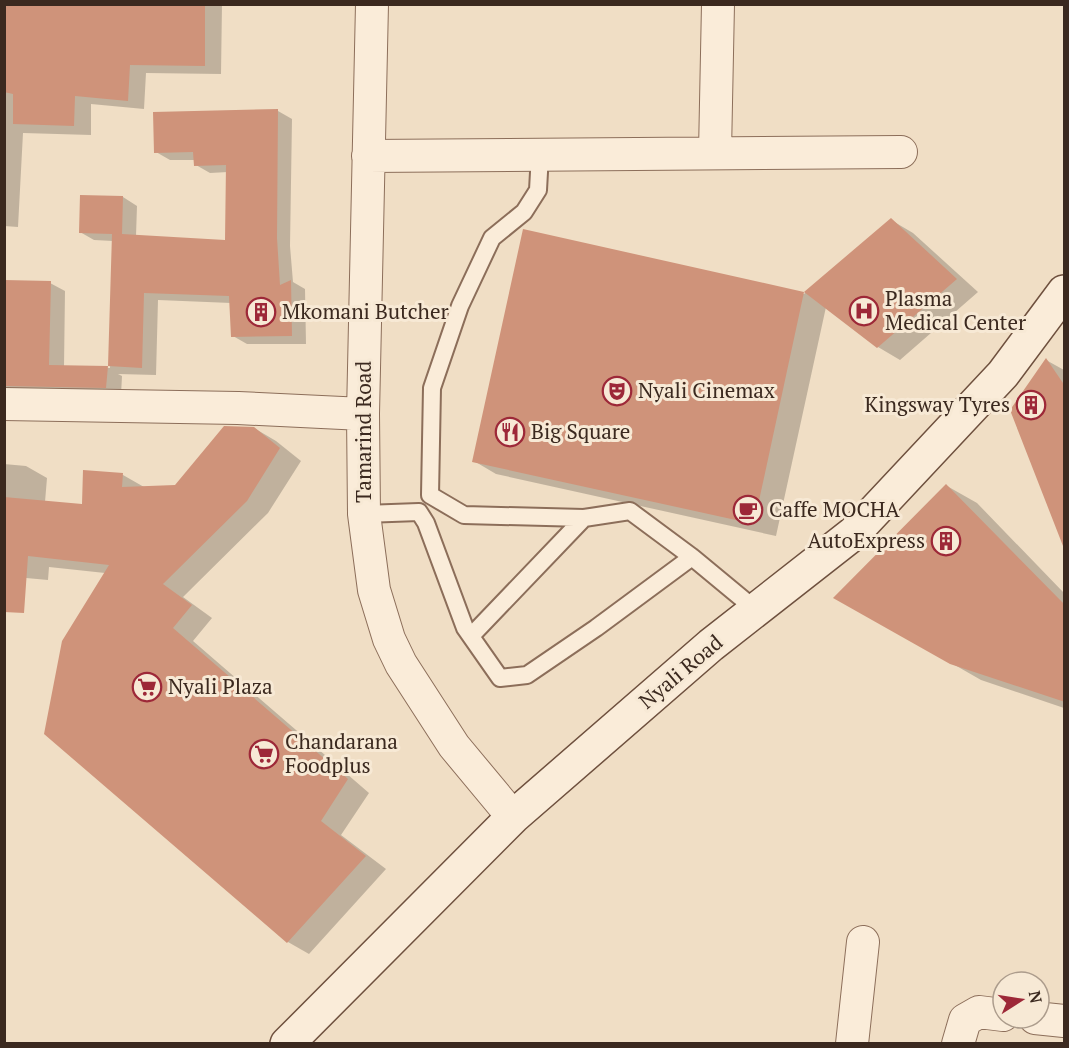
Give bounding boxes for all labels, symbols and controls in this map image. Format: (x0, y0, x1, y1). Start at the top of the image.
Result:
place label: Plasma Medical Center (885, 284, 1026, 336)
hospital icon: Plasma Medical Center (848, 295, 880, 327)
building icon: Mkomani Butcher (245, 296, 277, 328)
place label: Mkomani Butcher (282, 297, 449, 325)
street label: Tamarind Road (349, 361, 377, 503)
theatre icon: Nyali Cinemax (601, 375, 633, 407)
place label: Nyali Cinemax (638, 376, 775, 404)
building icon: Kingsway Tyres (1015, 389, 1047, 421)
place label: Kingsway Tyres (865, 390, 1010, 418)
restaurant icon: Big Square (494, 416, 526, 448)
place label: Big Square (531, 417, 630, 445)
cafe icon: Caffe MOCHA (732, 494, 764, 526)
place label: Caffe MOCHA (769, 495, 900, 523)
building icon: AutoExpress (930, 525, 962, 557)
place label: AutoExpress (807, 526, 925, 554)
street label: Nyali Road (633, 628, 728, 714)
supermarket icon: Nyali Plaza (131, 671, 163, 703)
place label: Nyali Plaza (168, 672, 273, 700)
place label: Chandarana Foodplus (285, 727, 398, 779)
supermarket icon: Chandarana Foodplus (248, 738, 280, 770)
north arrow (991, 970, 1051, 1030)
text: N (1024, 989, 1048, 1005)

